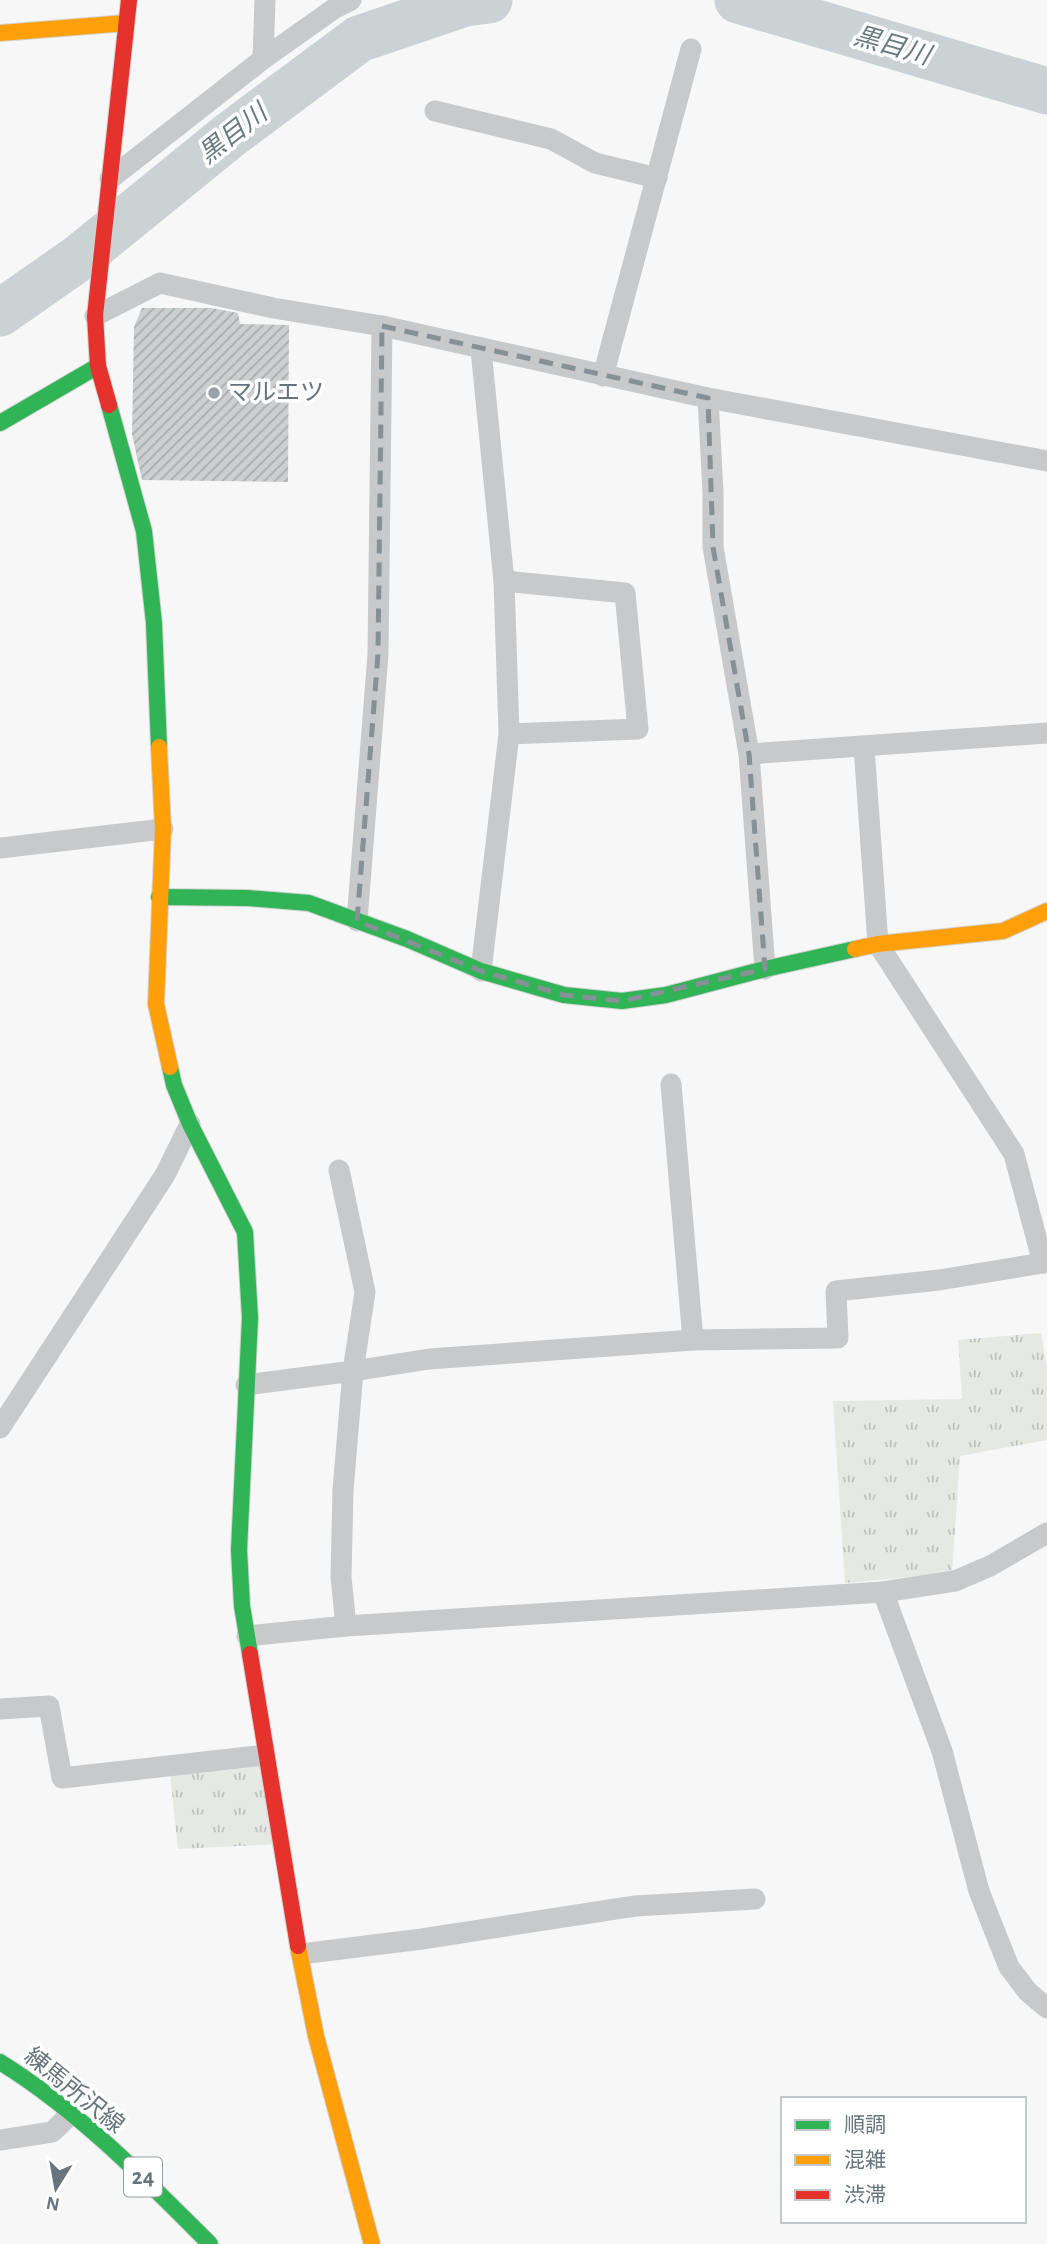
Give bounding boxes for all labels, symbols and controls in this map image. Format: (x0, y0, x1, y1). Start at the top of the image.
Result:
water label: 黒目川 (851, 23, 936, 70)
water label: 黒目川 (194, 98, 274, 168)
place label: マルエツ (228, 381, 324, 405)
marker: マルエツ (206, 385, 222, 401)
street label: 練馬所沢線 (20, 2042, 129, 2138)
legend (781, 2097, 1026, 2223)
text: 順調 (844, 2114, 886, 2136)
text: 混雑 (844, 2149, 886, 2171)
north arrow (21, 2153, 91, 2223)
road number: 24 (124, 2158, 162, 2196)
text: 渋滞 (844, 2184, 886, 2206)
text: N (45, 2193, 61, 2214)

